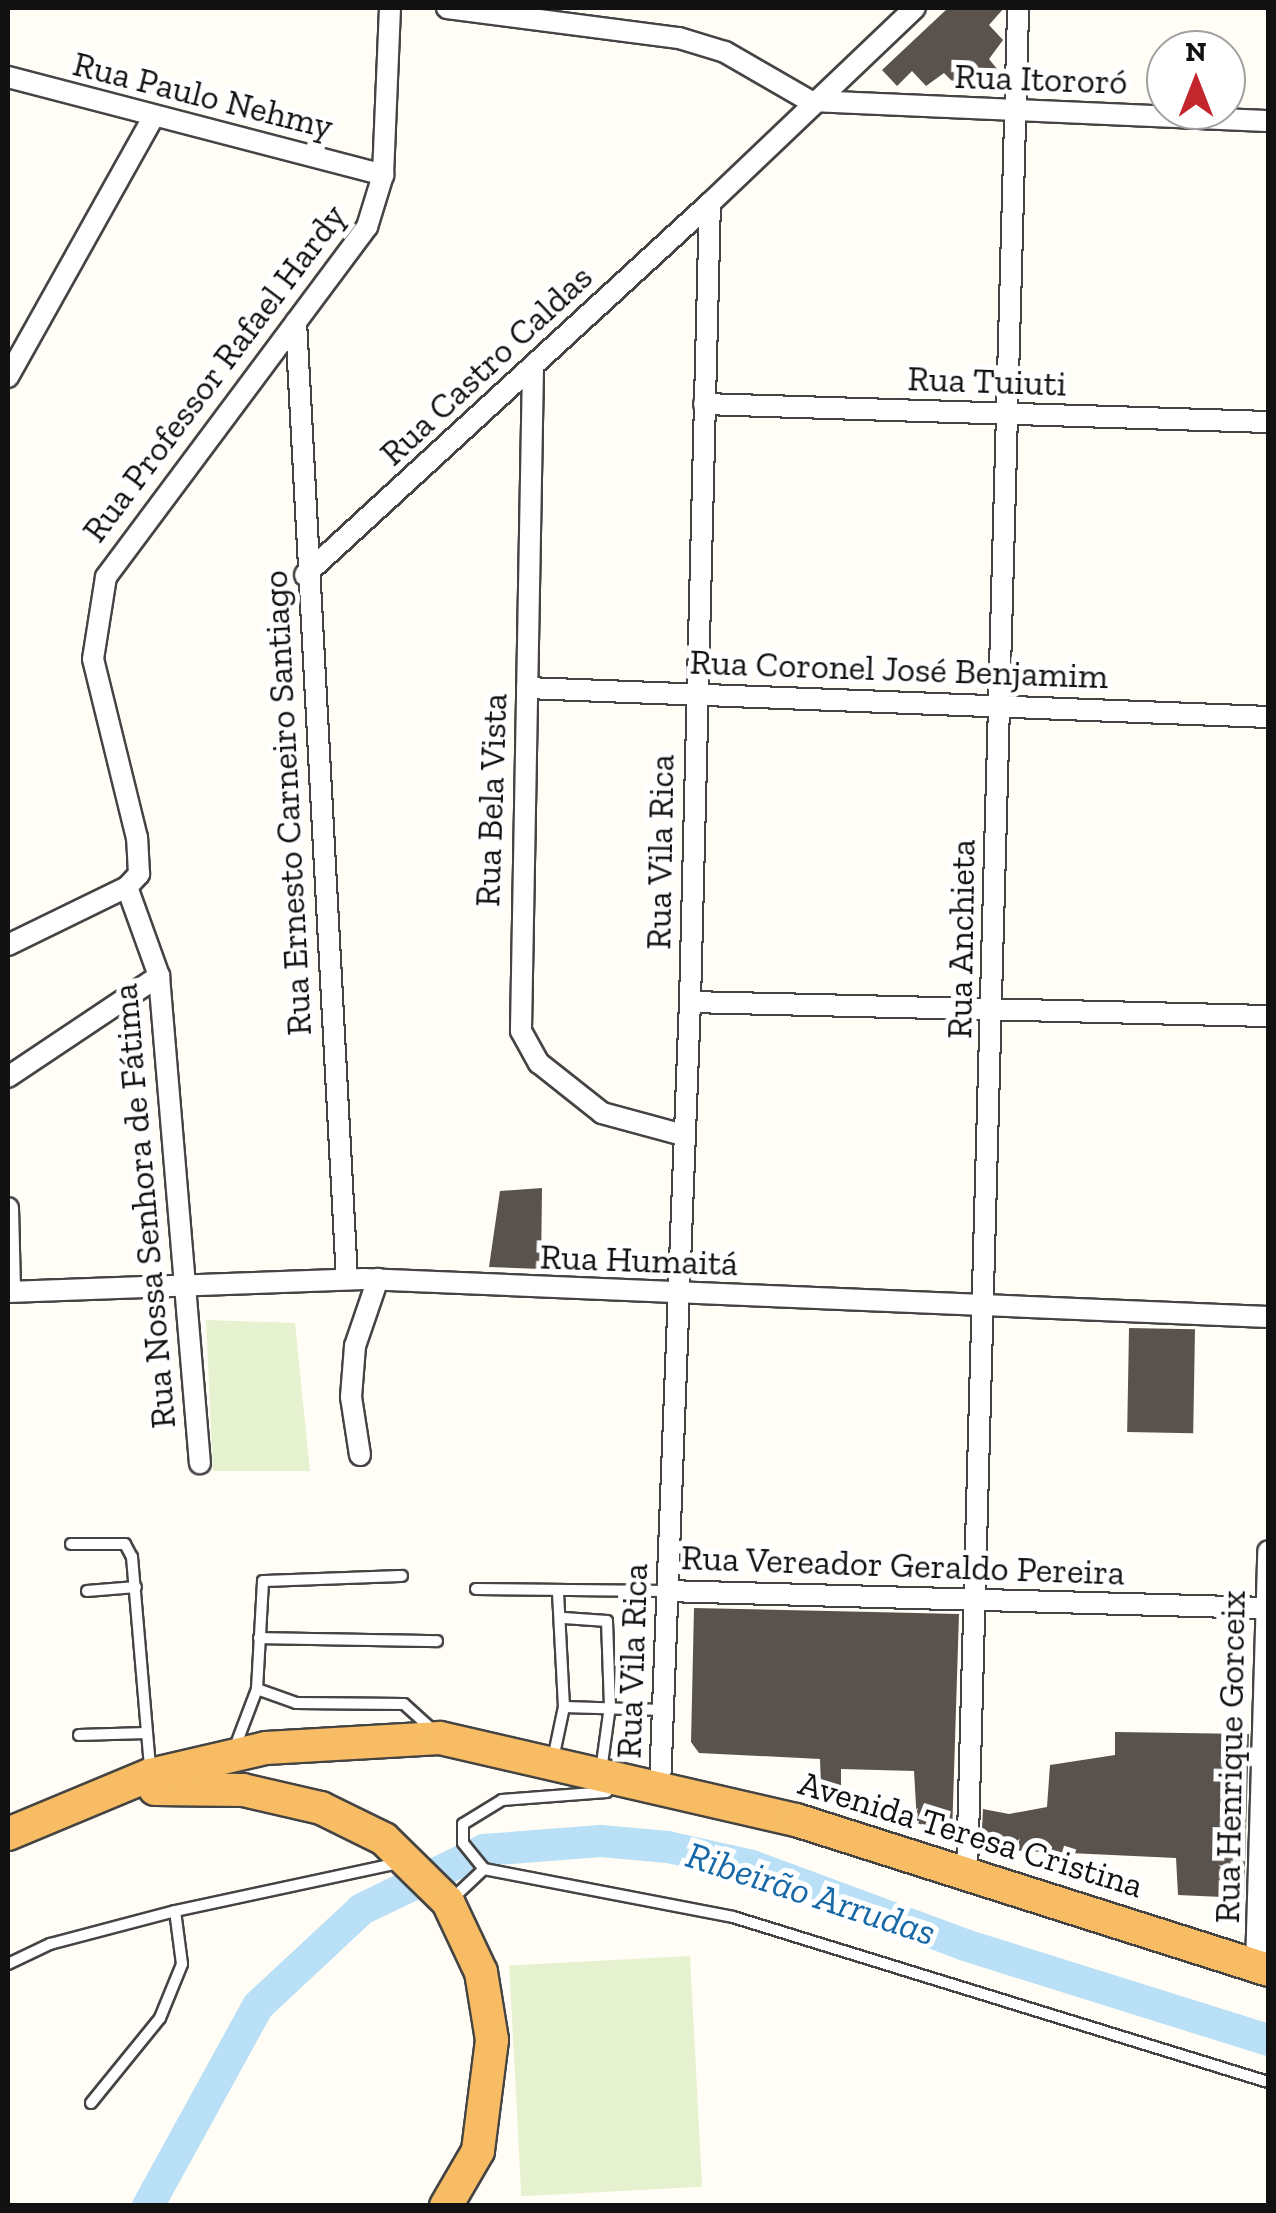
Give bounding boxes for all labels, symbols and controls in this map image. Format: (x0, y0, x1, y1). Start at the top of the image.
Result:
north arrow (1146, 30, 1246, 130)
text: N (1185, 35, 1207, 68)
street label: Rua Paulo Nehmy (69, 42, 337, 148)
street label: Rua Itororó (954, 55, 1128, 103)
street label: Rua Professor Rafael Hardy (73, 196, 355, 550)
street label: Rua Castro Caldas (371, 256, 601, 474)
street label: Rua Tuiuti (906, 357, 1068, 405)
street label: Rua Ernesto Carneiro Santiago (254, 569, 320, 1037)
street label: Rua Coronel José Benjamim (689, 641, 1109, 697)
street label: Rua Bela Vista (466, 692, 516, 908)
street label: Rua Vila Rica (637, 753, 683, 951)
street label: Rua Anchieta (938, 838, 984, 1040)
street label: Rua Nossa Senhora de Fátima (104, 982, 184, 1430)
street label: Rua Humaitá (539, 1236, 739, 1284)
street label: Rua Vereador Geraldo Pereira (680, 1536, 1126, 1594)
street label: Rua Vila Rica (608, 1562, 656, 1760)
street label: Rua Henrique Gorceix (1206, 1590, 1254, 1924)
street label: Avenida Teresa Cristina (794, 1762, 1148, 1906)
water label: Ribeirão Arrudas (680, 1832, 942, 1956)

